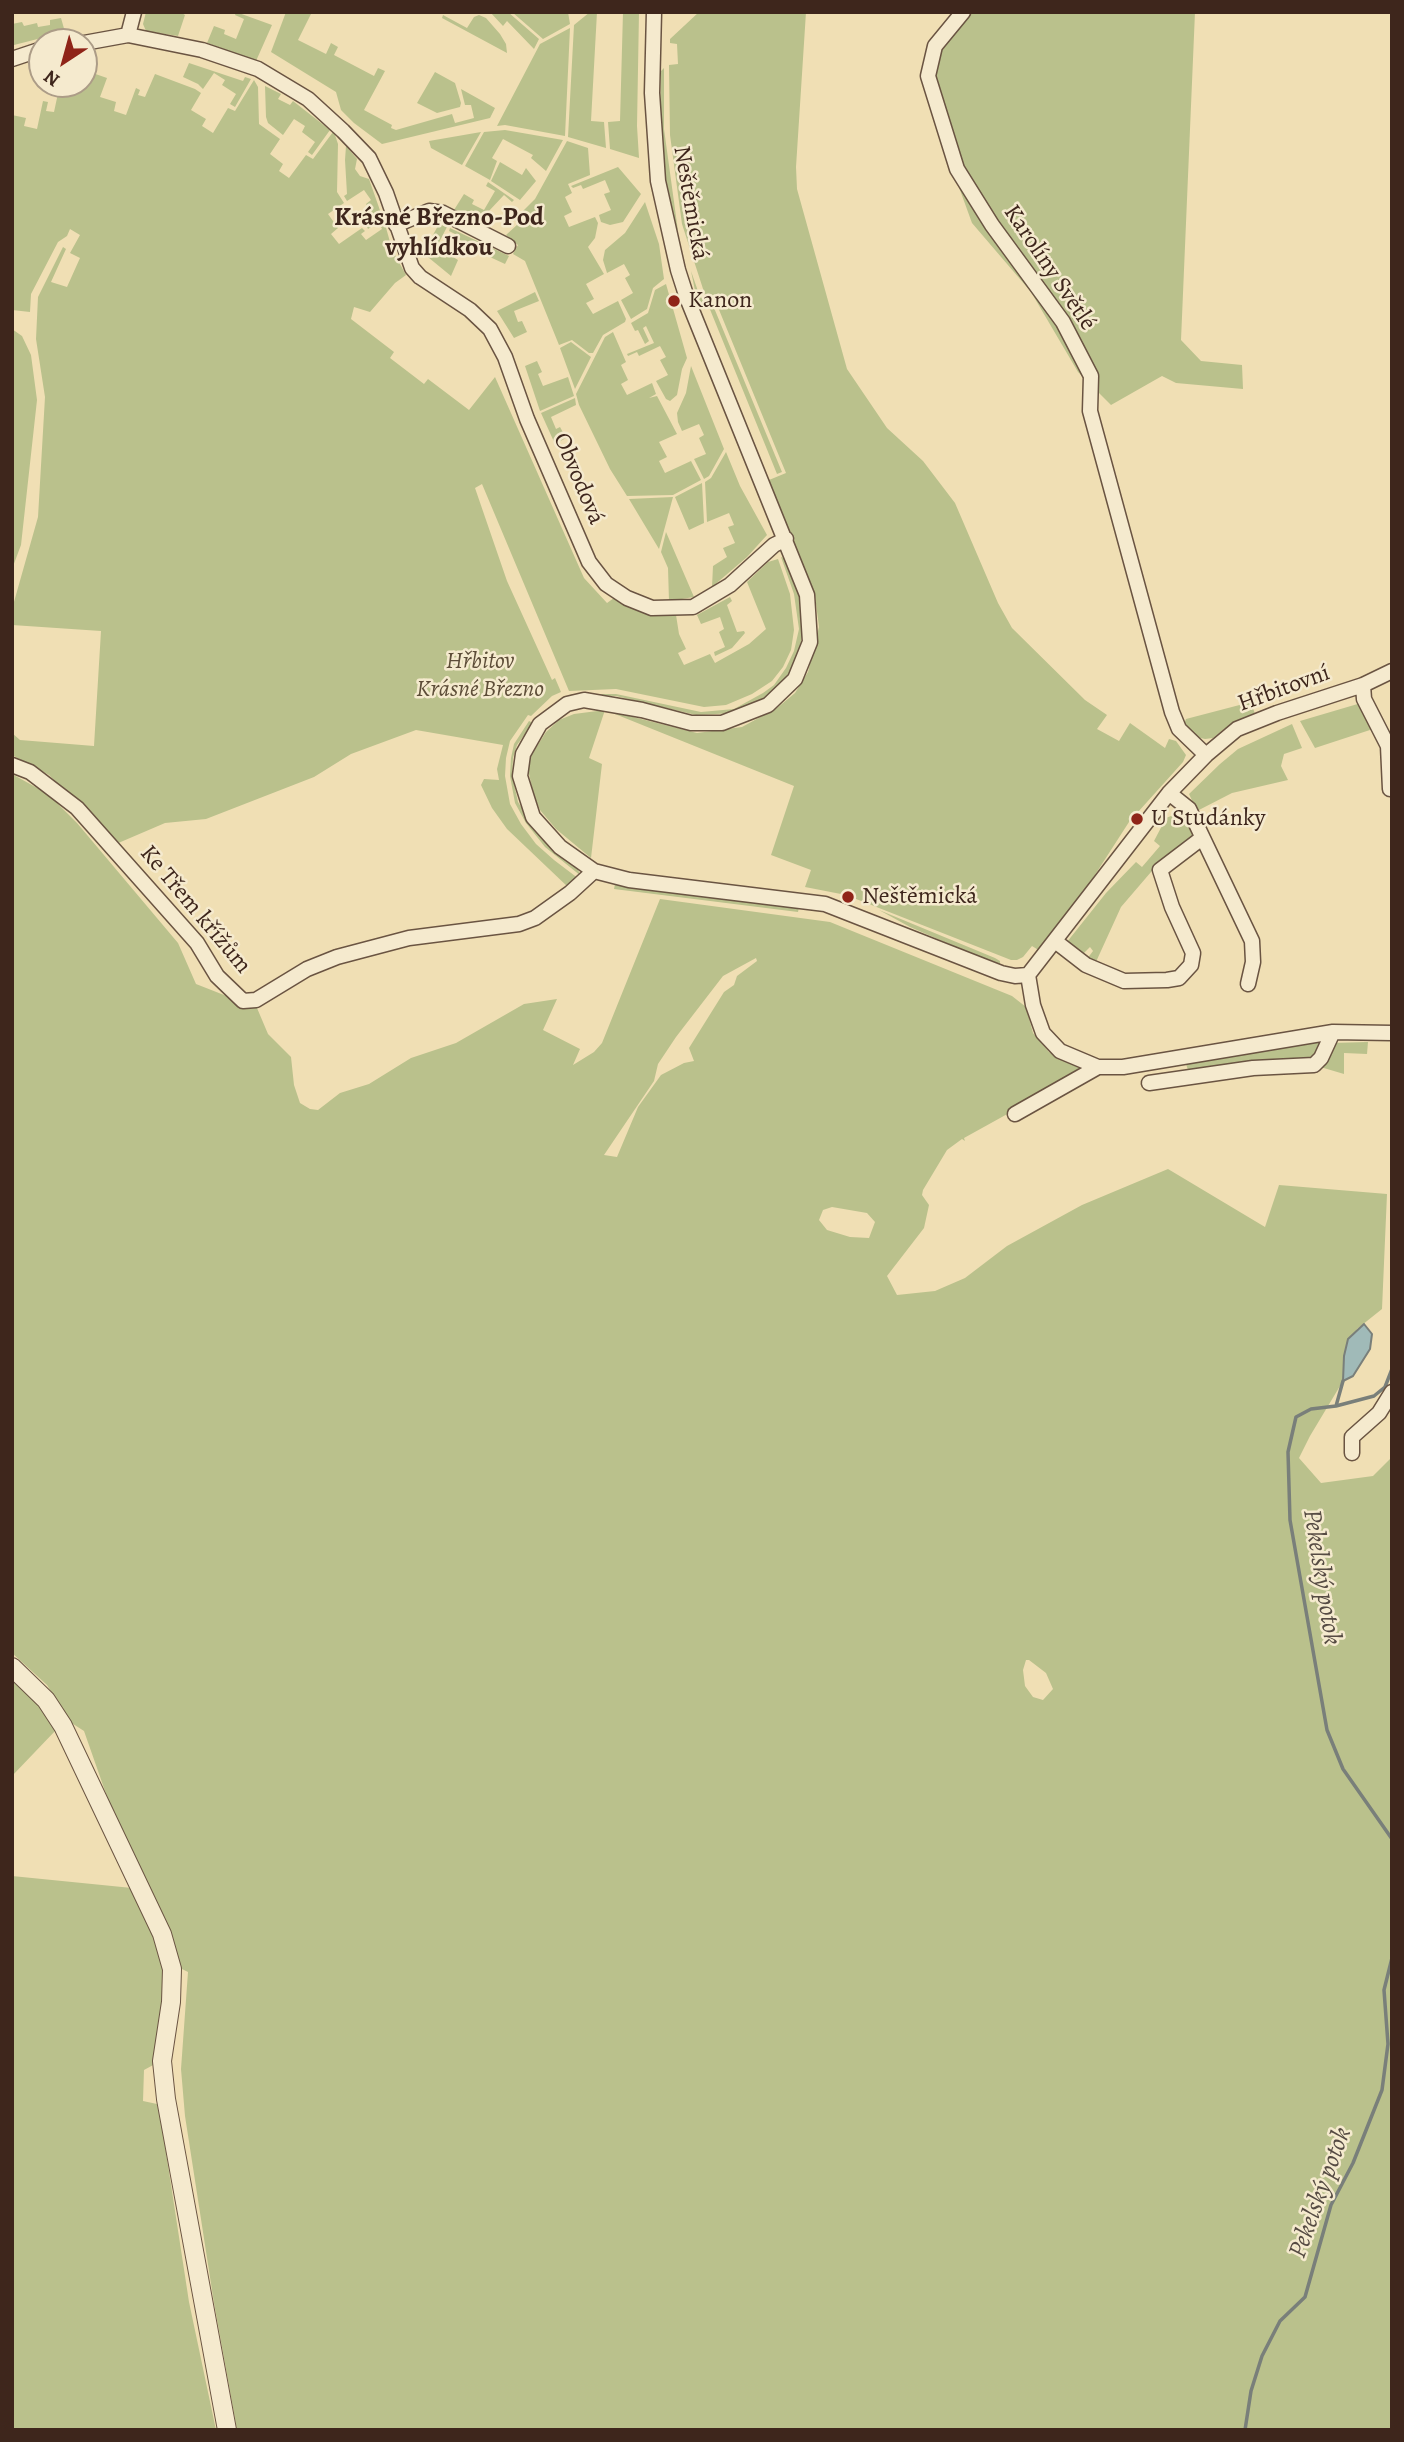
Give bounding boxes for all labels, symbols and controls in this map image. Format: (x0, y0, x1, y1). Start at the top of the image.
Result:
north arrow (28, 28, 98, 98)
text: N (39, 64, 65, 93)
street label: Neštěmická (666, 144, 714, 262)
street label: Karolíny Světlé (996, 200, 1102, 336)
district label: Krásné Březno-Pod vyhlídkou (334, 203, 544, 264)
place label: Kanon (688, 287, 752, 315)
marker: Kanon (666, 293, 682, 309)
street label: Obvodová (546, 429, 610, 529)
park label: Hřbitov Krásné Březno (416, 648, 544, 704)
street label: Hřbitovní (1234, 659, 1334, 719)
place label: U Studánky (1151, 805, 1266, 833)
marker: U Studánky (1129, 811, 1145, 827)
street label: Ke Třem křížům (133, 840, 257, 980)
place label: Neštěmická (862, 883, 977, 911)
marker: Neštěmická (840, 889, 856, 905)
water label: Pekelský potok (1295, 1507, 1347, 1647)
water label: Pekelský potok (1283, 2123, 1359, 2263)

